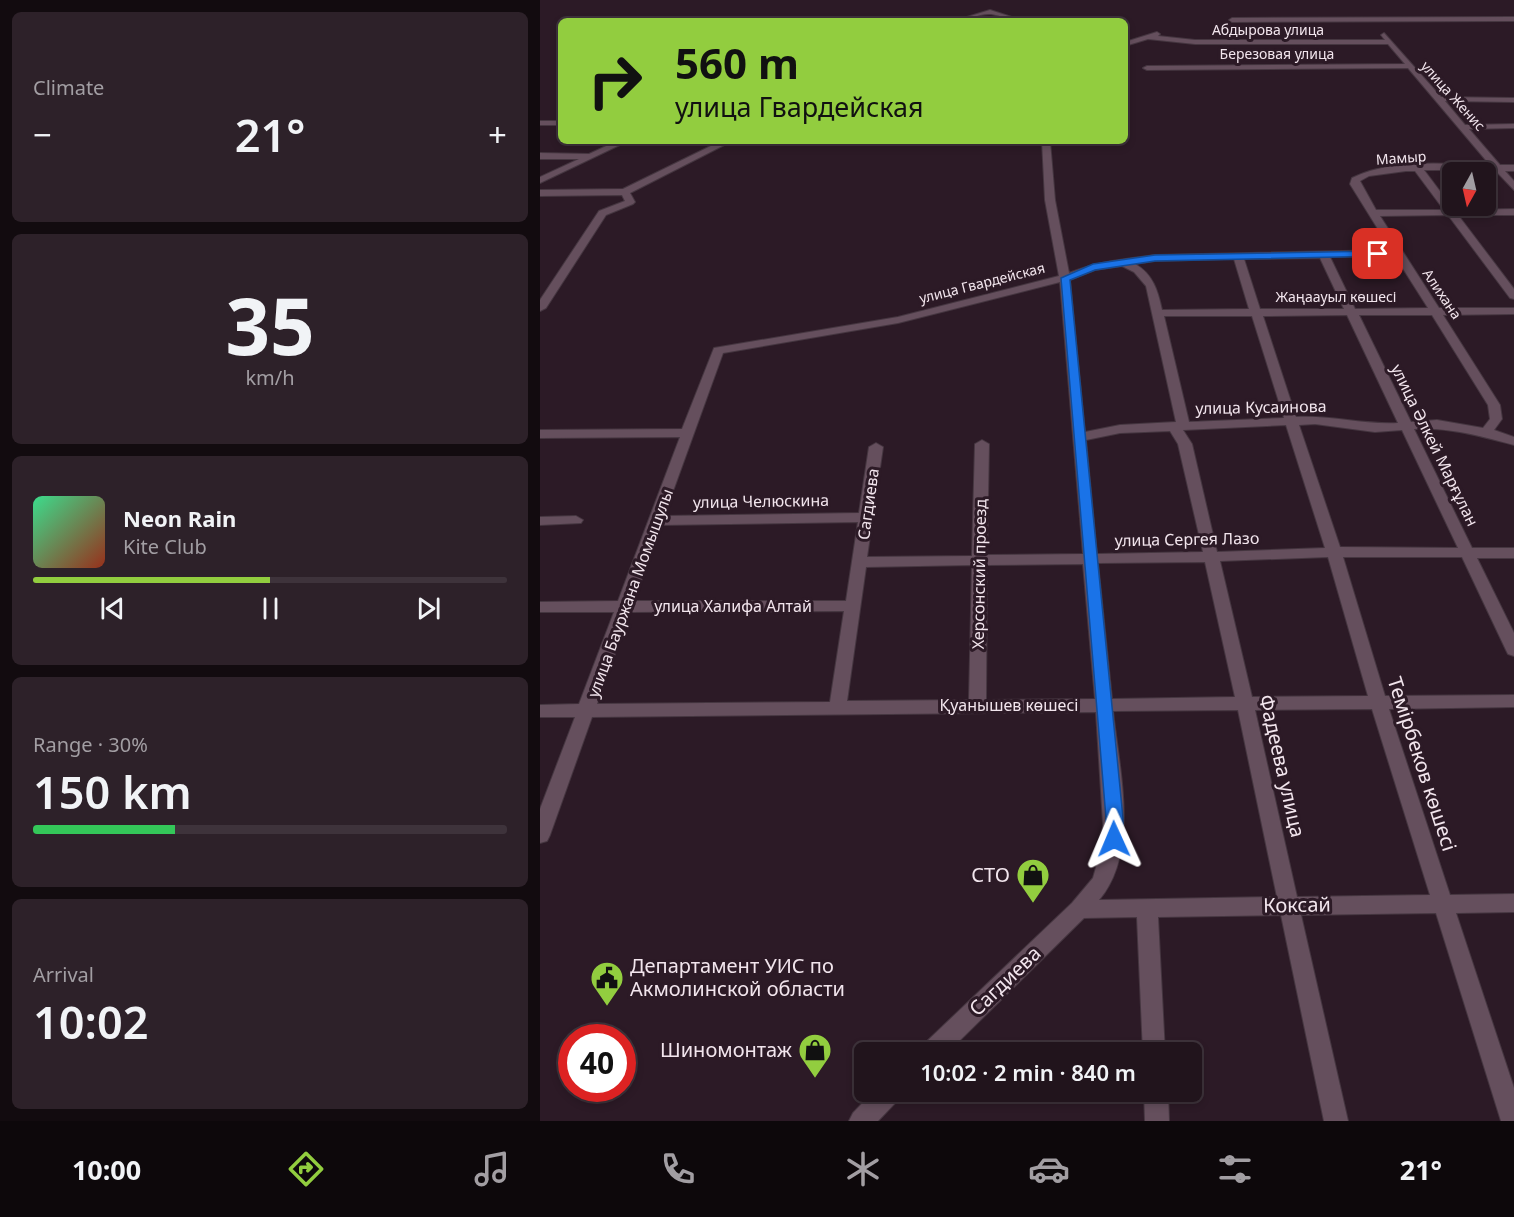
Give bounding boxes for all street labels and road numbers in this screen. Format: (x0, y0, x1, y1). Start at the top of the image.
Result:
street label: Абдырова улица (1212, 20, 1324, 39)
street label: Березовая улица (1220, 44, 1334, 63)
street label: улица Женис (1417, 57, 1490, 135)
street label: Мамыр (1375, 146, 1427, 169)
street label: улица Гвардейская (917, 258, 1047, 307)
street label: Алихана (1419, 265, 1466, 323)
street label: Жаңаауыл көшесі (1276, 287, 1396, 306)
street label: улица Әлкей Марғұлан (1386, 360, 1484, 530)
street label: улица Кусаинова (1195, 395, 1327, 419)
street label: Сагдиева (852, 467, 884, 541)
street label: улица Бауржана Момышулы (582, 485, 678, 701)
street label: улица Челюскина (693, 489, 829, 513)
street label: Херсонский проезд (967, 498, 991, 649)
street label: улица Сергея Лазо (1115, 527, 1259, 551)
street label: улица Халифа Алтай (654, 595, 812, 617)
street label: Темірбеков көшесі (1382, 673, 1463, 854)
street label: Фадеева улица (1253, 692, 1312, 840)
street label: Қуанышев көшесі (940, 694, 1078, 716)
street label: Коксай (1263, 890, 1331, 919)
street label: Сагдиева (963, 940, 1046, 1022)

